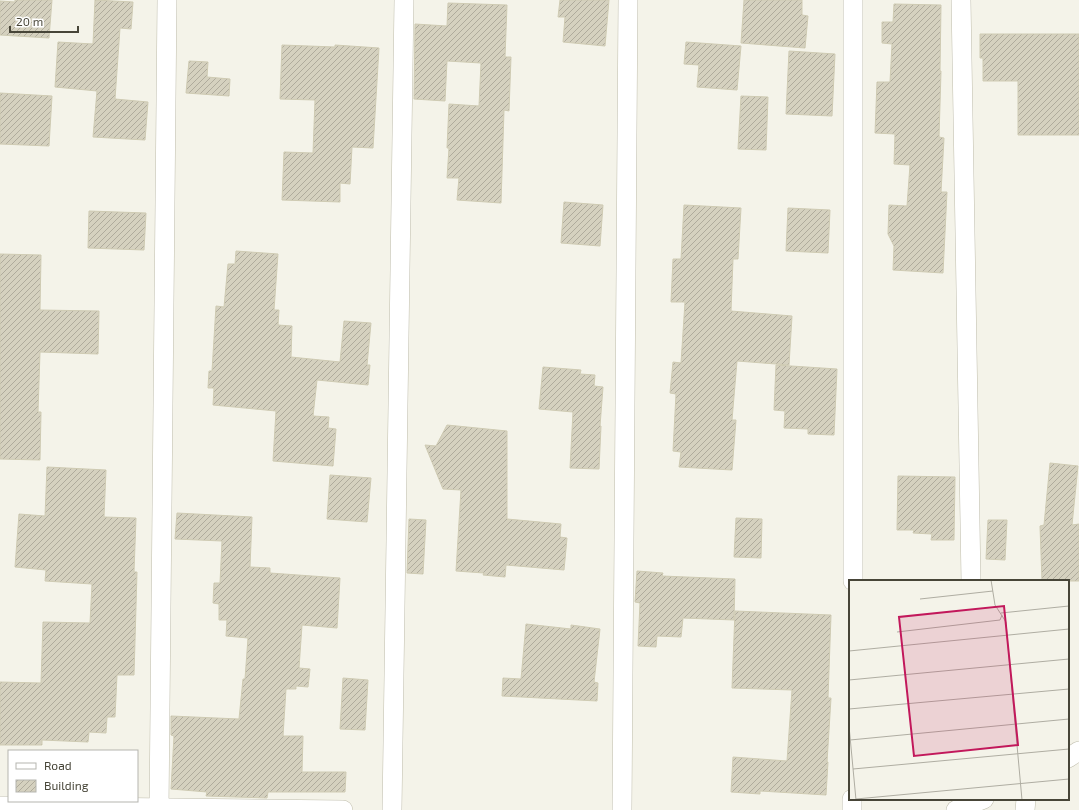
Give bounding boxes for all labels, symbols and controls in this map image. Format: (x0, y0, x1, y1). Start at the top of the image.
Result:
scale bar (10, 8, 78, 34)
text: 20 m (16, 14, 43, 28)
inset map (849, 580, 1069, 800)
legend (8, 750, 138, 802)
text: Road (44, 758, 72, 772)
text: Building (44, 778, 89, 792)

